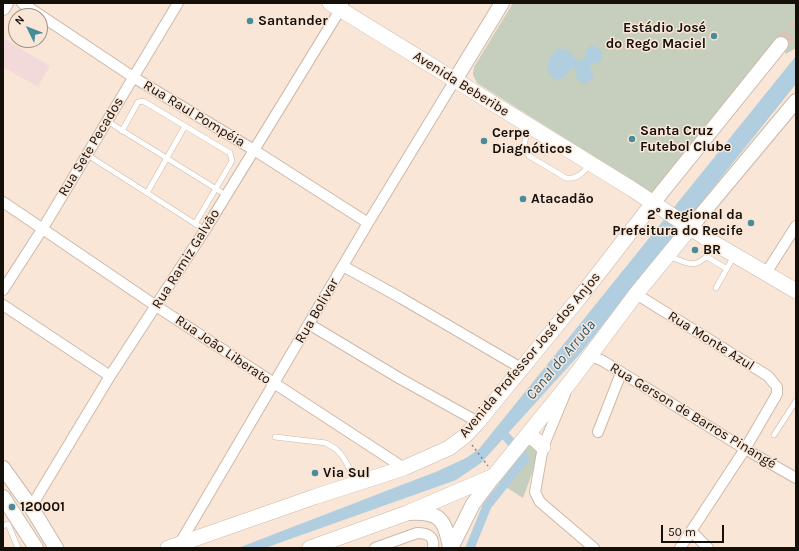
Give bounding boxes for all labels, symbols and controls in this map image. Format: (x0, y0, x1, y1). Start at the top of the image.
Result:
north arrow (8, 8, 48, 48)
text: N (12, 13, 27, 27)
place label: Santander (258, 13, 328, 29)
marker: Santander (245, 16, 255, 26)
place label: Estádio José do Rego Maciel (606, 20, 706, 52)
marker: Estádio José do Rego Maciel (709, 31, 719, 41)
street label: Avenida Beberibe (410, 48, 512, 120)
street label: Rua Raul Pompéia (140, 77, 248, 151)
street label: Rua Sete Pecados (55, 94, 127, 200)
place label: Santa Cruz Futebol Clube (640, 123, 731, 156)
place label: Cerpe Diagnóticos (492, 125, 572, 158)
marker: Santa Cruz Futebol Clube (627, 134, 637, 144)
marker: Cerpe Diagnóticos (479, 136, 489, 146)
place label: Atacadão (531, 191, 594, 207)
marker: Atacadão (518, 194, 528, 204)
street label: Rua Ramiz Galvão (149, 206, 223, 312)
place label: 2° Regional da Prefeitura do Recife (612, 207, 743, 240)
marker: 2° Regional da Prefeitura do Recife (746, 218, 756, 228)
place label: BR (703, 242, 721, 258)
marker: BR (690, 245, 700, 255)
street label: Avenida Professor José dos Anjos (456, 269, 604, 441)
street label: Rua Bolivar (292, 275, 342, 347)
street label: Rua Monte Azul (665, 308, 757, 374)
street label: Rua João Liberato (172, 312, 274, 388)
water label: Canal do Arruda (522, 316, 600, 404)
street label: Rua Gerson de Barros Pinangé (607, 360, 779, 472)
place label: Via Sul (323, 465, 370, 481)
marker: Via Sul (310, 468, 320, 478)
place label: 120001 (20, 499, 65, 515)
marker: 120001 (7, 502, 17, 512)
scale bar (663, 517, 726, 543)
text: 50 m (668, 525, 696, 539)

